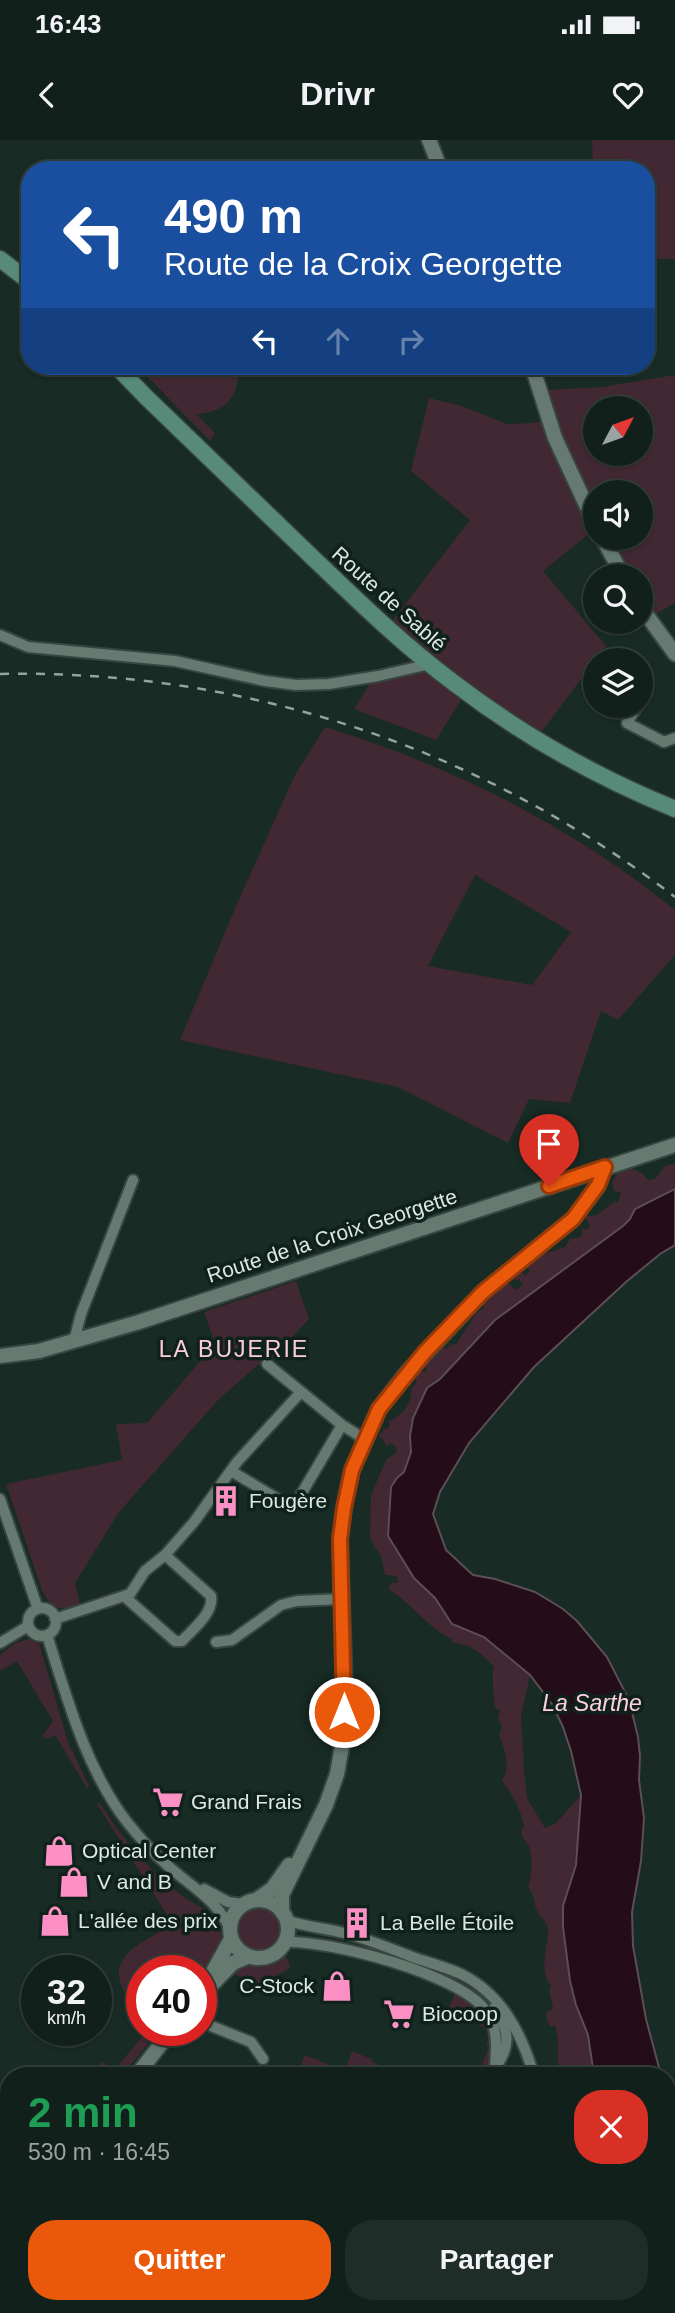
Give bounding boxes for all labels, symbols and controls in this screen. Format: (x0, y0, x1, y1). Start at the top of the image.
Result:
text: 16:43 (35, 9, 102, 39)
icon: back (28, 76, 66, 114)
text: Drivr (300, 76, 375, 112)
icon: heart (609, 76, 647, 114)
icon: left (49, 189, 140, 280)
text: 490 m (164, 189, 303, 243)
text: Route de la Croix Georgette (164, 246, 562, 282)
icon: left (246, 322, 284, 360)
icon: ahead (319, 322, 357, 360)
icon: right (392, 322, 430, 360)
north arrow (583, 396, 653, 466)
map controls (583, 396, 653, 718)
button: sound (583, 480, 653, 550)
street label: Route de Sablé (328, 542, 451, 656)
button: search (583, 564, 653, 634)
button: layers (583, 648, 653, 718)
pin (519, 1114, 579, 1186)
icon: arrive (530, 1125, 568, 1163)
street label: Route de la Croix Georgette (204, 1184, 460, 1287)
district label: LA BUJERIE (159, 1336, 309, 1362)
building icon: Fougère (209, 1484, 243, 1518)
place label: Fougère (249, 1489, 327, 1512)
position arrow (307, 1675, 381, 1749)
water label: La Sarthe (542, 1690, 642, 1716)
supermarket icon: Grand Frais (151, 1785, 185, 1819)
place label: Grand Frais (191, 1790, 302, 1813)
shop icon: Optical Center (42, 1834, 76, 1868)
place label: Optical Center (82, 1839, 216, 1862)
shop icon: V and B (57, 1865, 91, 1899)
place label: V and B (97, 1870, 172, 1893)
shop icon: L'allée des prix (38, 1904, 72, 1938)
building icon: La Belle Étoile (340, 1906, 374, 1940)
place label: L'allée des prix (78, 1909, 218, 1932)
place label: La Belle Étoile (380, 1911, 514, 1934)
speed limit sign: 40 (126, 1955, 217, 2046)
shop icon: C-Stock (320, 1969, 354, 2003)
text: 32 (47, 1972, 86, 2011)
place label: C-Stock (239, 1974, 314, 1997)
supermarket icon: Biocoop (382, 1997, 416, 2031)
place label: Biocoop (422, 2002, 498, 2025)
text: km/h (47, 2008, 86, 2028)
text: 2 min (28, 2089, 138, 2136)
button: close (574, 2090, 648, 2164)
text: 530 m · 16:45 (28, 2139, 170, 2165)
button: Quitter (28, 2220, 331, 2300)
button: Partager (345, 2220, 648, 2300)

